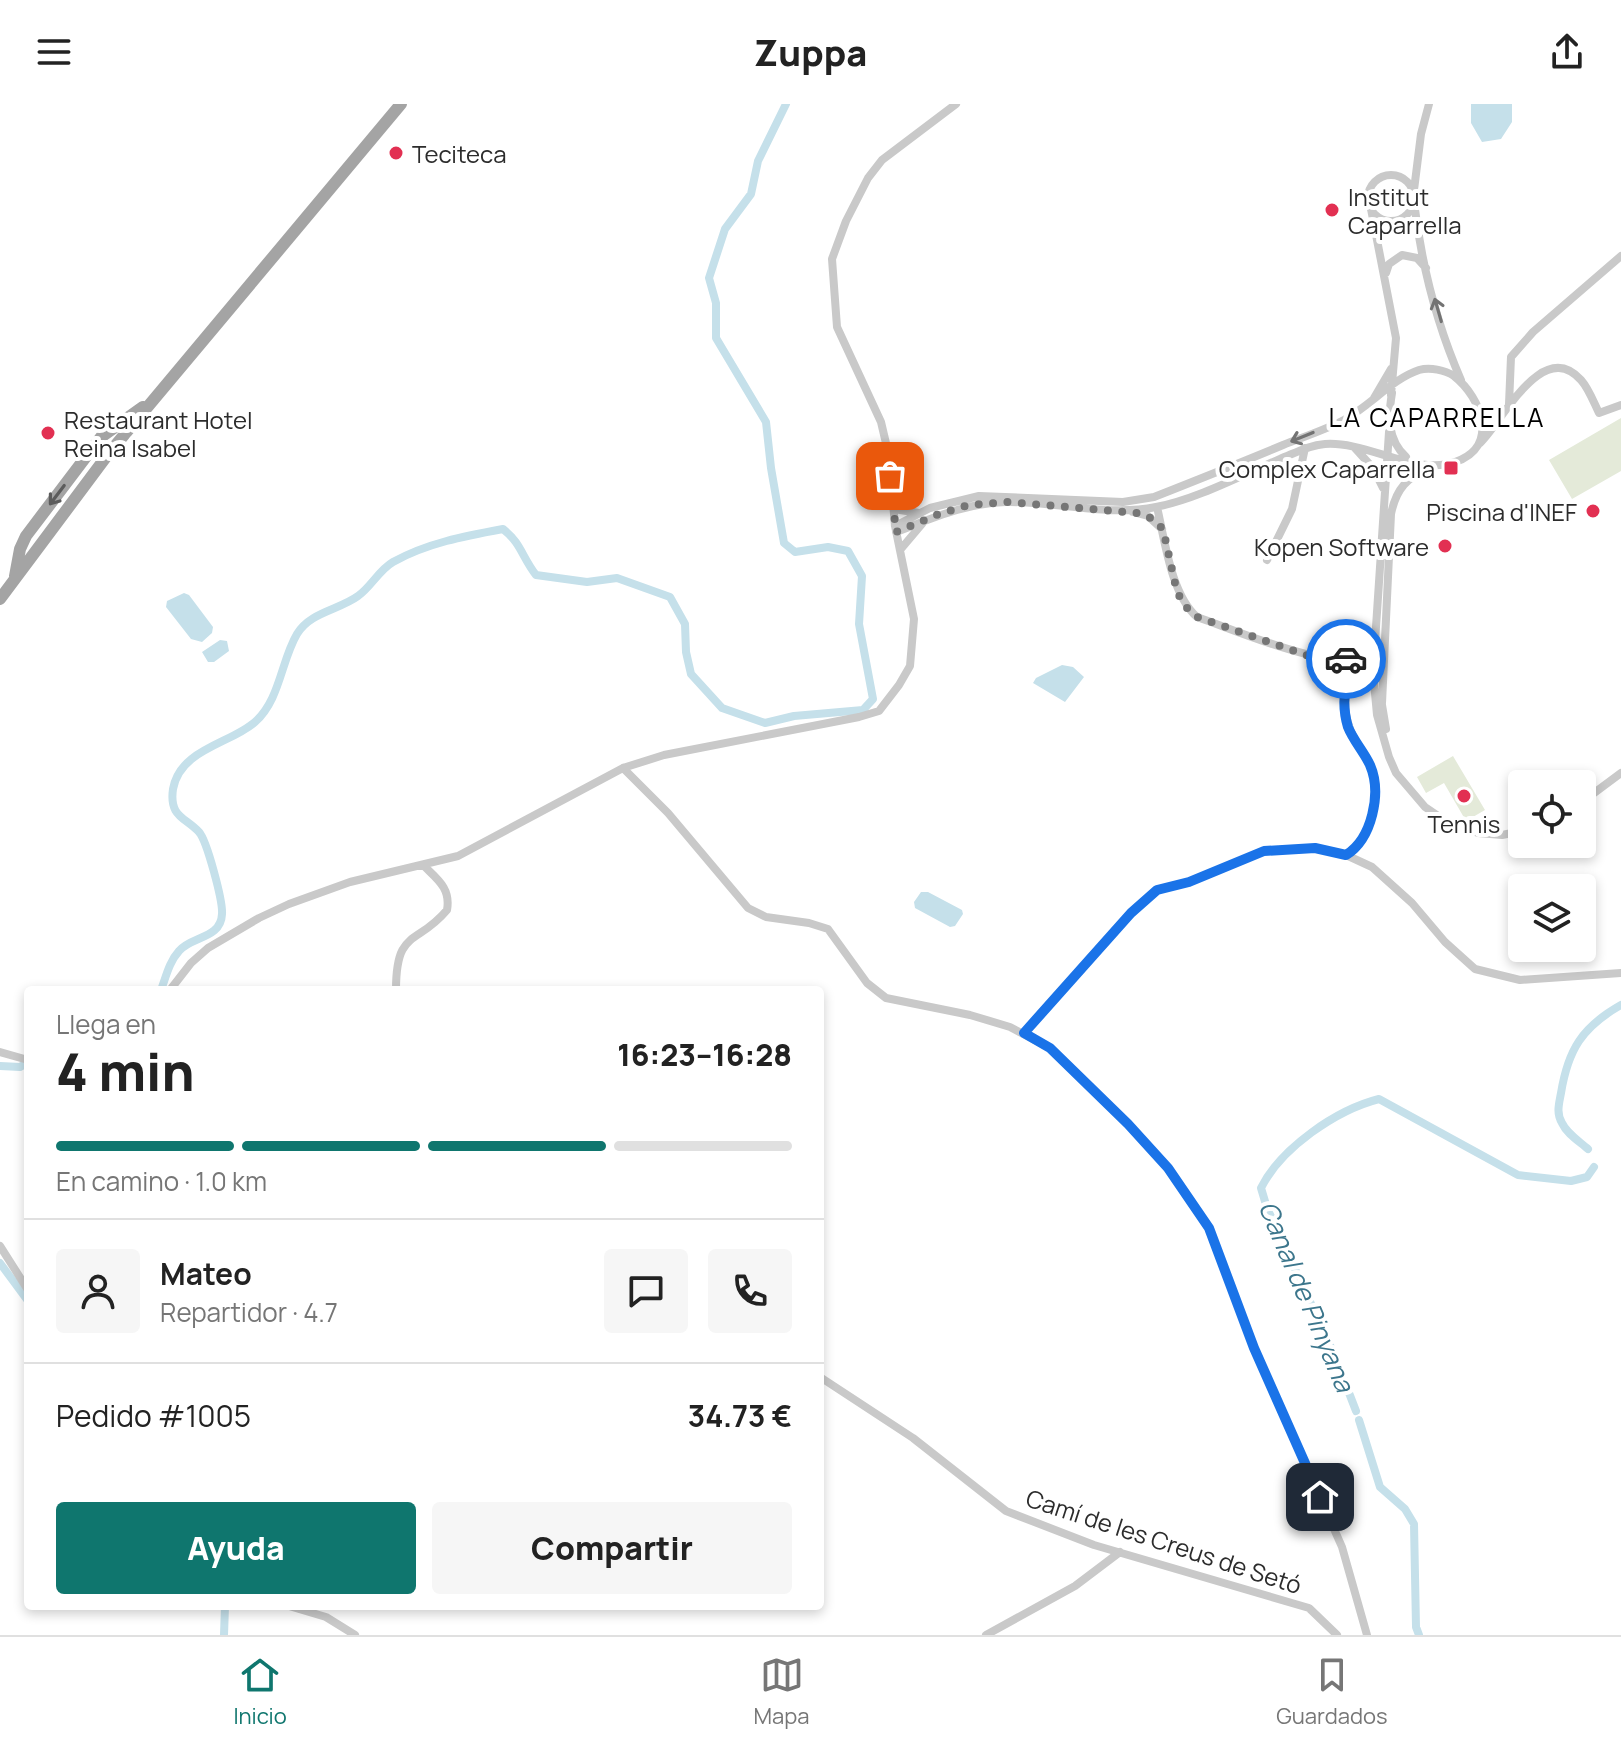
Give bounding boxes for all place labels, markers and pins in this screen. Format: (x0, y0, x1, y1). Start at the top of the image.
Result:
place label: Teciteca (412, 137, 507, 170)
marker: Teciteca (387, 144, 405, 162)
place label: Institut Caparrella (1348, 180, 1462, 241)
marker: Institut Caparrella (1323, 201, 1341, 219)
place label: Restaurant Hotel Reina Isabel (64, 403, 253, 464)
marker: Restaurant Hotel Reina Isabel (39, 424, 57, 442)
pin (856, 442, 924, 510)
place label: Complex Caparrella (1219, 452, 1435, 485)
marker: Complex Caparrella (1442, 459, 1460, 477)
place label: Piscina d'INEF (1426, 495, 1577, 528)
marker: Piscina d'INEF (1584, 502, 1602, 520)
place label: Kopen Software (1254, 530, 1429, 563)
marker: Kopen Software (1436, 537, 1454, 555)
marker: Tennis (1455, 787, 1473, 805)
place label: Tennis (1428, 807, 1500, 840)
pin (1286, 1463, 1354, 1531)

